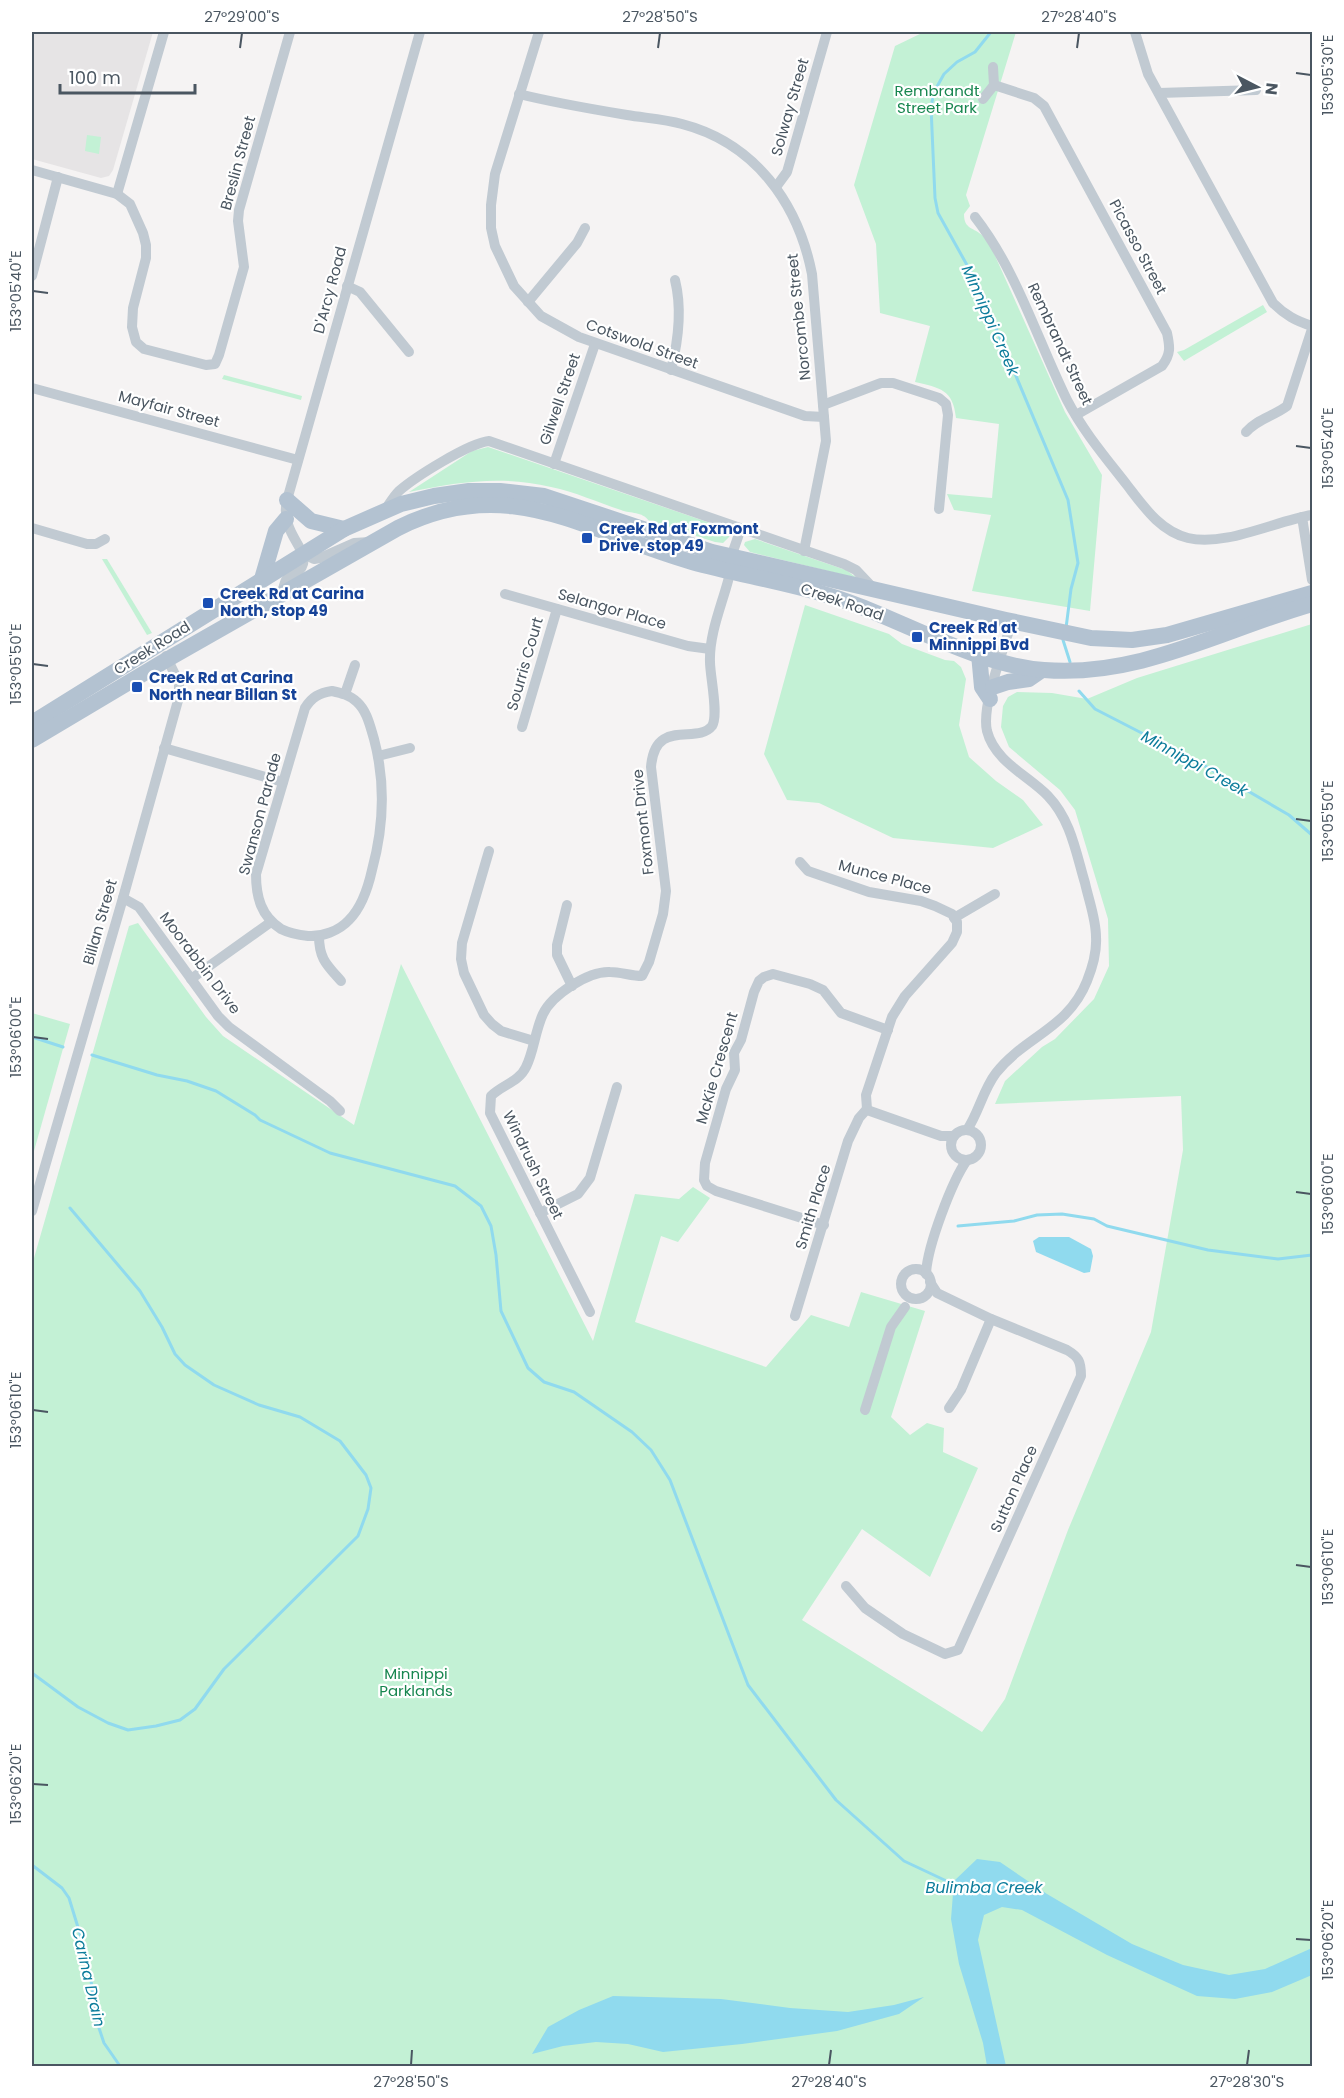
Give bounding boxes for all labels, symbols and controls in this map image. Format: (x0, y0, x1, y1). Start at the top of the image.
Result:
text: 27°29'00"S (204, 6, 280, 27)
text: 27°28'50"S (622, 6, 698, 27)
text: 27°28'40"S (1041, 6, 1117, 27)
text: 153°05'30"E (1317, 35, 1338, 115)
street label: Solway Street (766, 55, 814, 158)
scale bar (60, 57, 195, 95)
north arrow (1227, 57, 1287, 117)
text: 100 m (69, 65, 121, 90)
park label: Rembrandt Street Park (895, 80, 979, 118)
text: N (1259, 81, 1284, 96)
street label: Breslin Street (215, 113, 260, 212)
street label: Picasso Street (1105, 196, 1172, 298)
street label: D'Arcy Road (308, 244, 351, 336)
text: 153°05'40"E (5, 250, 26, 332)
street label: Norcombe Street (781, 253, 816, 381)
water label: Minnippi Creek (956, 261, 1026, 380)
street label: Rembrandt Street (1023, 279, 1098, 408)
street label: Cotswold Street (583, 313, 701, 374)
street label: Gilwell Street (534, 350, 585, 448)
street label: Mayfair Street (116, 385, 222, 432)
text: 153°05'40"E (1317, 407, 1338, 489)
place label: Creek Rd at Foxmont Drive, stop 49 (599, 518, 759, 556)
marker: Creek Rd at Foxmont Drive, stop 49 (580, 531, 594, 545)
street label: Creek Road (798, 578, 886, 626)
place label: Creek Rd at Carina North, stop 49 (220, 583, 364, 621)
street label: Selangor Place (556, 583, 669, 634)
marker: Creek Rd at Carina North, stop 49 (201, 596, 215, 610)
street label: Sourris Court (501, 615, 548, 713)
street label: Creek Road (109, 616, 194, 679)
place label: Creek Rd at Minnippi Bvd (929, 617, 1029, 655)
text: 153°05'50"E (5, 623, 26, 705)
marker: Creek Rd at Minnippi Bvd (910, 630, 924, 644)
place label: Creek Rd at Carina North near Billan St (149, 667, 297, 705)
marker: Creek Rd at Carina North near Billan St (130, 680, 144, 694)
water label: Minnippi Creek (1137, 725, 1253, 803)
street label: Swanson Parade (233, 750, 286, 877)
street label: Foxmont Drive (627, 768, 658, 876)
text: 153°05'50"E (1317, 780, 1338, 862)
street label: Munce Place (836, 854, 934, 899)
street label: Billan Street (77, 877, 122, 967)
street label: Moorabbin Drive (155, 907, 246, 1018)
text: 153°06'00"E (5, 996, 26, 1078)
street label: McKie Crescent (690, 1009, 743, 1126)
street label: Windrush Street (498, 1107, 569, 1223)
text: 153°06'00"E (1317, 1153, 1338, 1235)
street label: Smith Place (790, 1162, 835, 1252)
text: 153°06'10"E (5, 1372, 26, 1448)
street label: Sutton Place (985, 1442, 1042, 1536)
text: 153°06'10"E (1317, 1529, 1338, 1605)
park label: Minnippi Parklands (379, 1663, 453, 1701)
text: 153°06'20"E (5, 1744, 26, 1824)
water label: Bulimba Creek (925, 1876, 1043, 1899)
text: 153°06'20"E (1317, 1900, 1338, 1980)
water label: Carina Drain (66, 1925, 111, 2029)
text: 27°28'50"S (373, 2071, 449, 2092)
text: 27°28'40"S (791, 2071, 867, 2092)
text: 27°28'30"S (1210, 2071, 1284, 2092)

